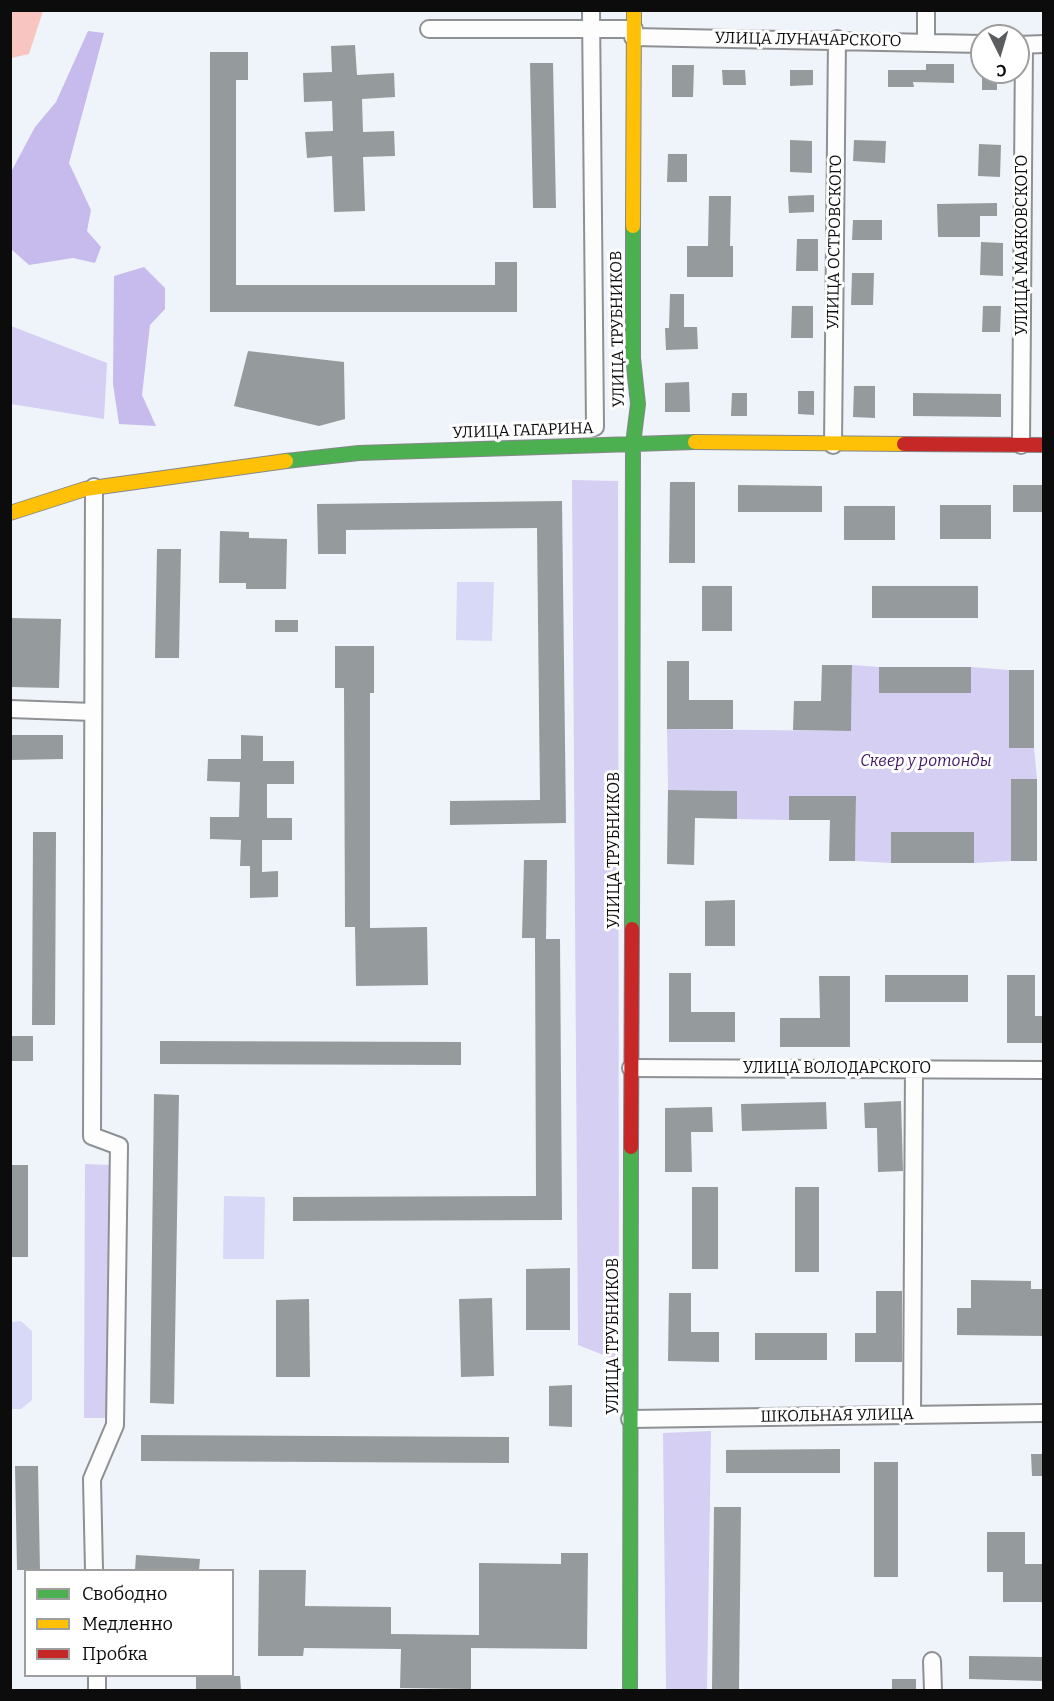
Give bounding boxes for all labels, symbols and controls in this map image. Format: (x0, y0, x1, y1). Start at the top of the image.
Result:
north arrow (970, 24, 1030, 84)
street label: УЛИЦА ЛУНАЧАРСКОГО (714, 29, 902, 51)
text: С (996, 61, 1007, 80)
street label: УЛИЦА ОСТРОВСКОГО (824, 154, 846, 330)
street label: УЛИЦА МАЯКОВСКОГО (1013, 155, 1033, 335)
street label: УЛИЦА ТРУБНИКОВ (607, 250, 629, 408)
street label: УЛИЦА ГАГАРИНА (452, 419, 594, 443)
park label: Сквер у ротонды (860, 752, 992, 772)
street label: УЛИЦА ТРУБНИКОВ (605, 772, 625, 928)
street label: УЛИЦА ВОЛОДАРСКОГО (743, 1059, 931, 1079)
street label: УЛИЦА ТРУБНИКОВ (604, 1258, 624, 1414)
street label: ШКОЛЬНАЯ УЛИЦА (760, 1405, 914, 1427)
legend (24, 1569, 234, 1677)
text: Свободно (82, 1583, 167, 1605)
text: Медленно (82, 1613, 173, 1635)
text: Пробка (82, 1643, 148, 1665)

